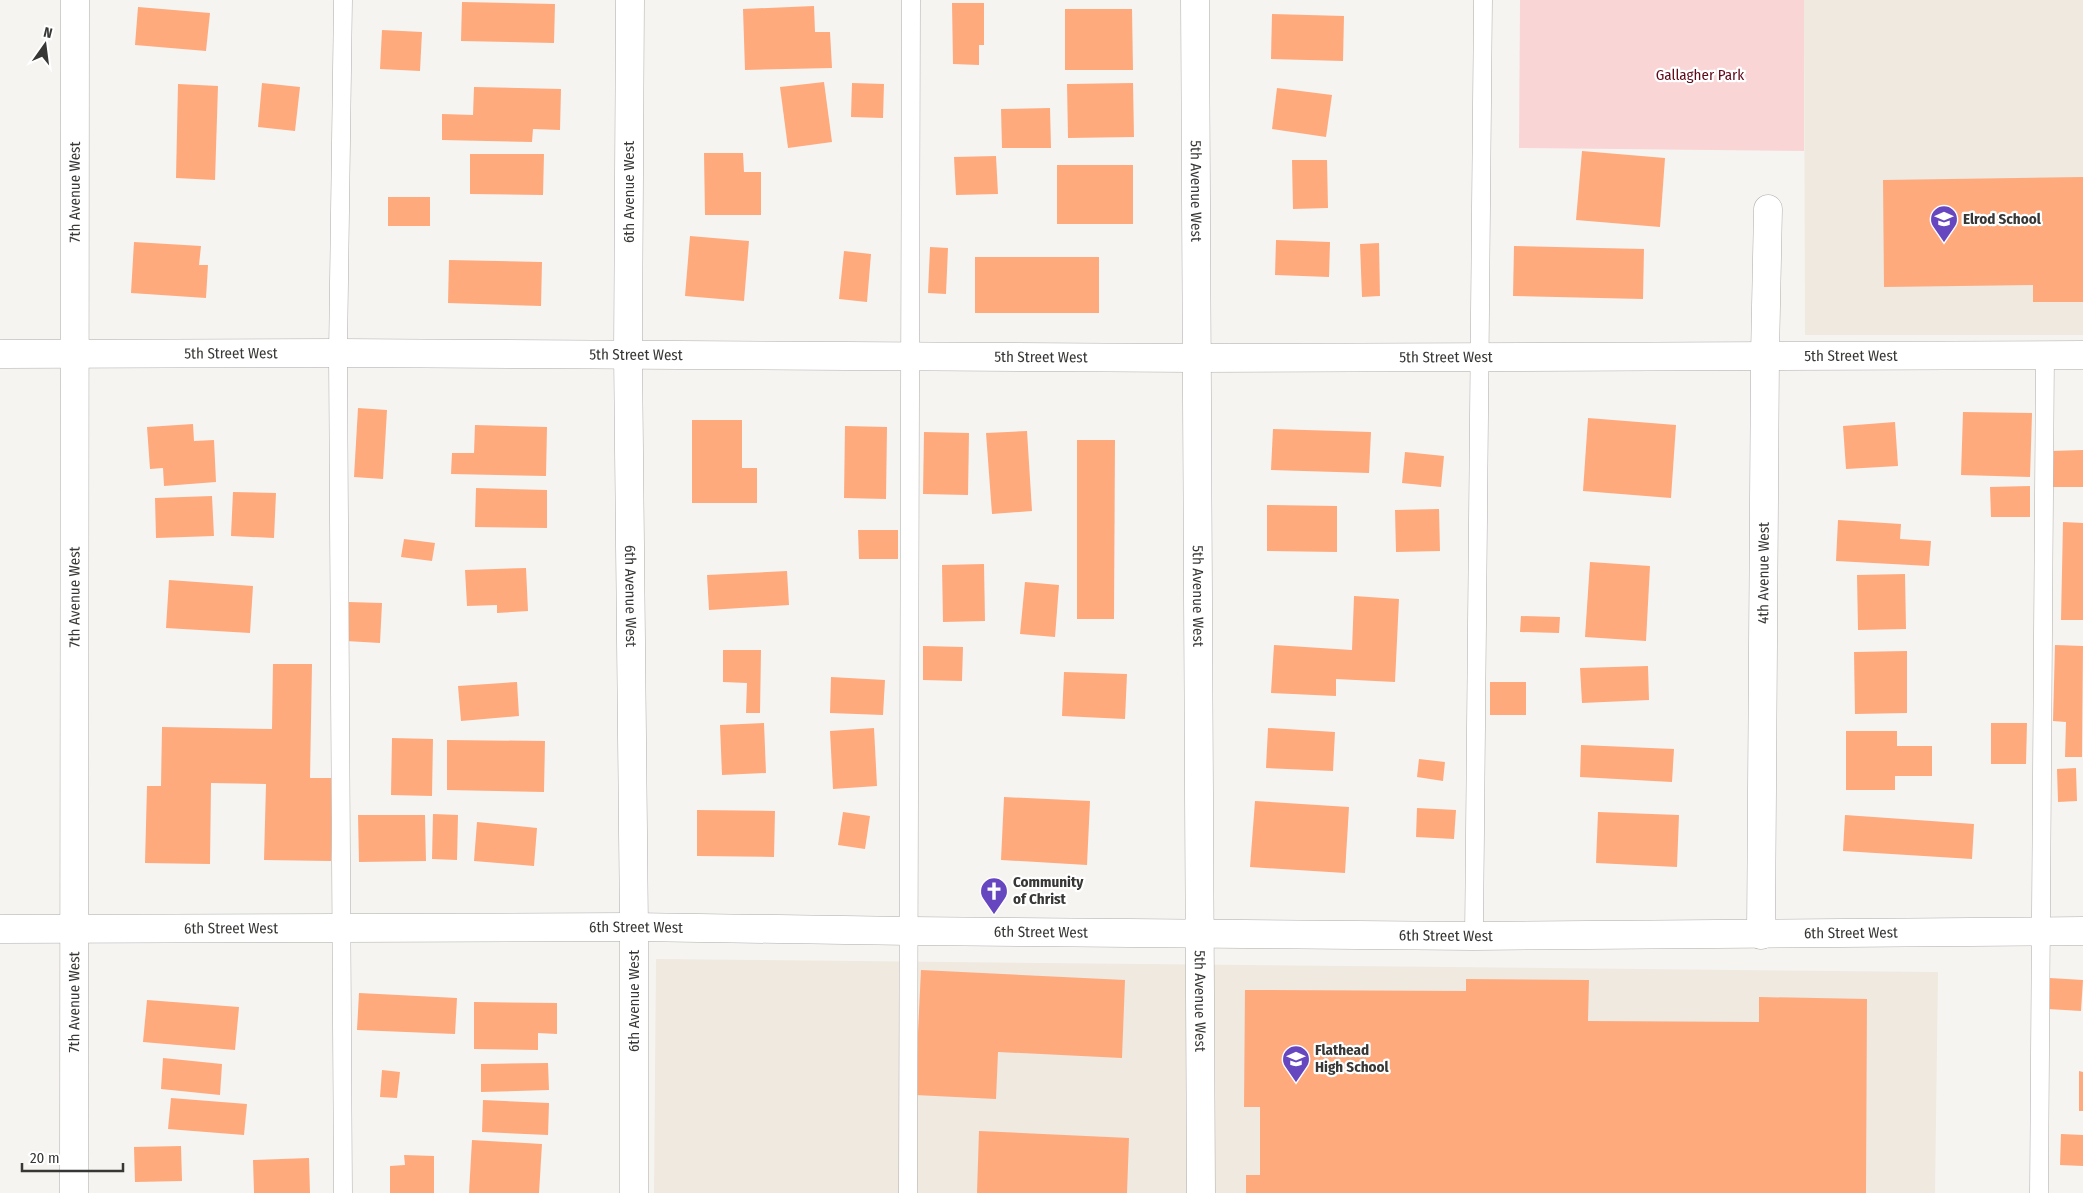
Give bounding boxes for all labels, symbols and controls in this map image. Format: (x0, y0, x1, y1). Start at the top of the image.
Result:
north arrow (20, 20, 70, 70)
text: N (42, 24, 54, 42)
park label: Gallagher Park (1656, 66, 1744, 84)
street label: 5th Avenue West (1187, 140, 1205, 242)
street label: 7th Avenue West (66, 141, 84, 242)
street label: 6th Avenue West (620, 141, 638, 243)
school or university icon: Elrod School (1929, 204, 1959, 243)
place label: Elrod School (1963, 210, 2042, 228)
street label: 5th Street West (184, 344, 278, 362)
street label: 5th Street West (589, 345, 683, 364)
street label: 5th Street West (1804, 347, 1898, 365)
street label: 5th Street West (994, 348, 1088, 366)
street label: 5th Street West (1399, 348, 1493, 366)
street label: 4th Avenue West (1754, 522, 1773, 624)
street label: 6th Avenue West (621, 545, 640, 647)
street label: 5th Avenue West (1189, 545, 1207, 647)
street label: 7th Avenue West (65, 546, 84, 647)
place label: Community of Christ (1013, 873, 1084, 908)
church icon: Community of Christ (979, 876, 1009, 915)
street label: 6th Street West (589, 918, 683, 937)
street label: 6th Street West (184, 919, 278, 937)
street label: 6th Street West (994, 923, 1088, 942)
street label: 6th Street West (1804, 924, 1898, 942)
street label: 6th Street West (1399, 926, 1493, 945)
street label: 6th Avenue West (625, 950, 643, 1052)
street label: 5th Avenue West (1191, 950, 1209, 1052)
street label: 7th Avenue West (65, 951, 83, 1052)
place label: Flathead High School (1315, 1041, 1390, 1076)
school or university icon: Flathead High School (1281, 1044, 1311, 1083)
scale bar (22, 1140, 124, 1172)
text: 20 m (30, 1149, 60, 1167)

